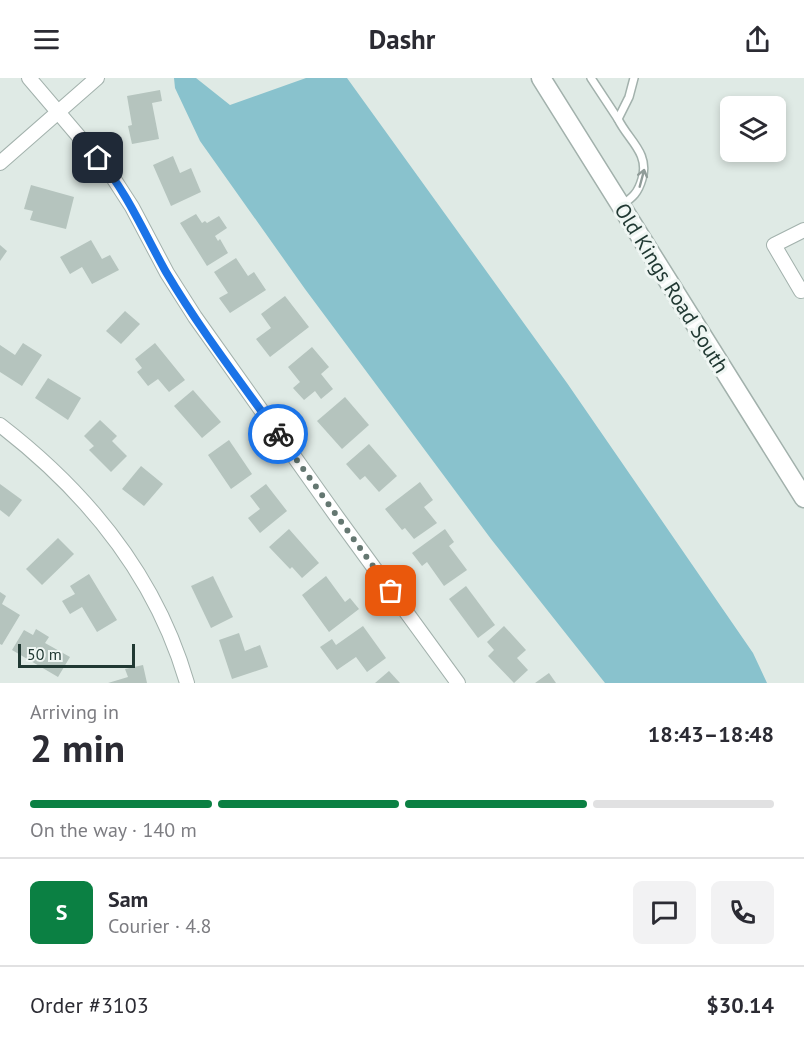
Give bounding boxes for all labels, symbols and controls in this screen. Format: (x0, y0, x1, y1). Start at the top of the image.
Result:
text: Dashr (369, 22, 435, 56)
icon: menu (30, 23, 63, 56)
icon: share (741, 23, 774, 56)
map controls (720, 96, 786, 162)
button: layers (720, 96, 786, 162)
pin (72, 132, 123, 183)
icon: home (81, 141, 114, 174)
one-way arrow (636, 169, 648, 188)
street label: Old Kings Road South (609, 198, 735, 378)
courier (248, 404, 308, 464)
icon: bike (262, 418, 295, 451)
pin (365, 565, 416, 616)
icon: bag (374, 574, 407, 607)
scale bar (18, 641, 135, 668)
text: 50 m (27, 644, 62, 664)
text: Arriving in (30, 699, 119, 725)
text: 18:43–18:48 (648, 720, 774, 748)
text: 2 min (30, 722, 125, 773)
text: On the way · 140 m (30, 817, 197, 843)
button: chat (633, 881, 696, 944)
button: phone (711, 881, 774, 944)
text: Sam (108, 885, 148, 913)
text: S (56, 898, 67, 926)
text: Courier · 4.8 (108, 913, 211, 939)
text: Order #3103 (30, 991, 149, 1019)
text: $30.14 (706, 991, 774, 1019)

